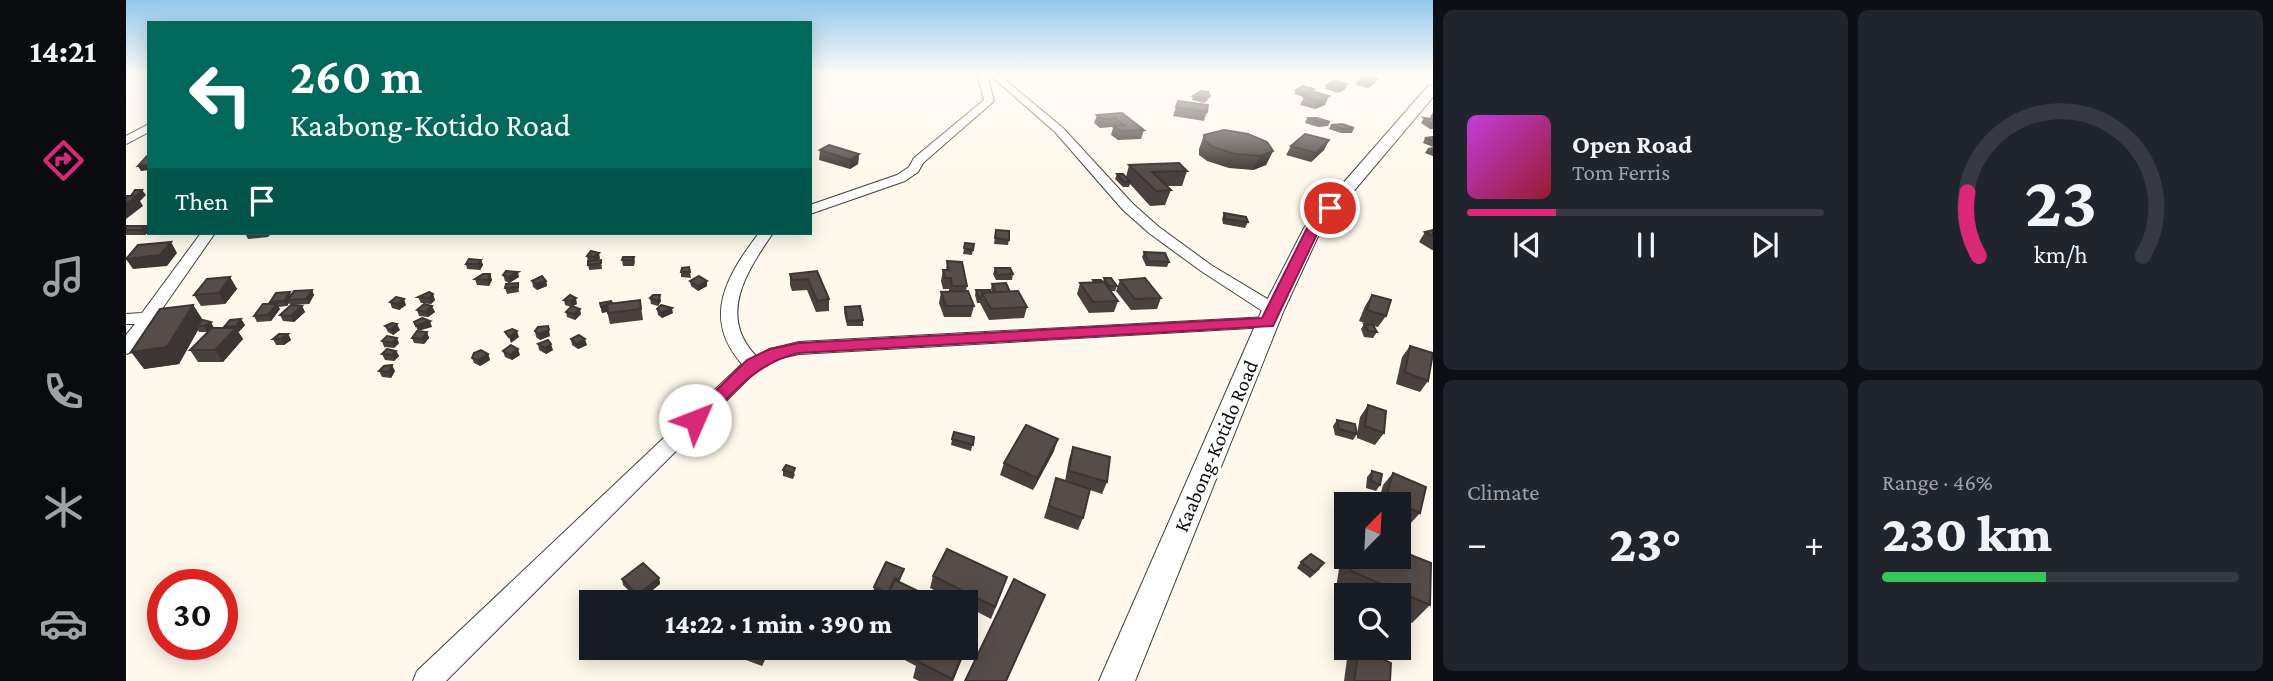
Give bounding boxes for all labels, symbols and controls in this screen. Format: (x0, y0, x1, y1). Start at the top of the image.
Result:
text: 14:21 (30, 33, 96, 69)
icon: left (175, 49, 266, 140)
text: 260 m (290, 49, 422, 104)
text: Kaabong-Kotido Road (290, 107, 571, 143)
text: Open Road (1572, 130, 1692, 159)
icon: directions (39, 136, 88, 185)
text: Tom Ferris (1572, 159, 1670, 185)
text: 23 (2024, 161, 2097, 242)
pin (1300, 178, 1360, 238)
icon: arrive (243, 182, 281, 220)
text: Then (175, 187, 229, 216)
icon: arrive (1311, 189, 1349, 227)
icon: previous (1508, 226, 1546, 264)
icon: pause (1627, 226, 1665, 264)
icon: next (1746, 226, 1784, 264)
text: km/h (2034, 241, 2087, 268)
icon: music (39, 252, 88, 301)
street label: Kaabong-Kotido Road (1169, 357, 1263, 535)
icon: phone (39, 367, 88, 416)
position arrow (658, 383, 732, 457)
text: Range · 46% (1882, 469, 1993, 495)
text: Climate (1467, 479, 1539, 505)
icon: climate (39, 483, 88, 532)
north arrow (1334, 492, 1410, 569)
map controls (1334, 492, 1411, 660)
text: 230 km (1882, 504, 2052, 562)
text: 23° (1609, 514, 1682, 572)
text: − (1467, 522, 1487, 564)
text: + (1804, 522, 1824, 564)
speed limit sign: 30 (147, 569, 238, 660)
button: search (1334, 583, 1411, 660)
icon: car (39, 599, 88, 648)
text: 14:22 · 1 min · 390 m (665, 610, 892, 639)

